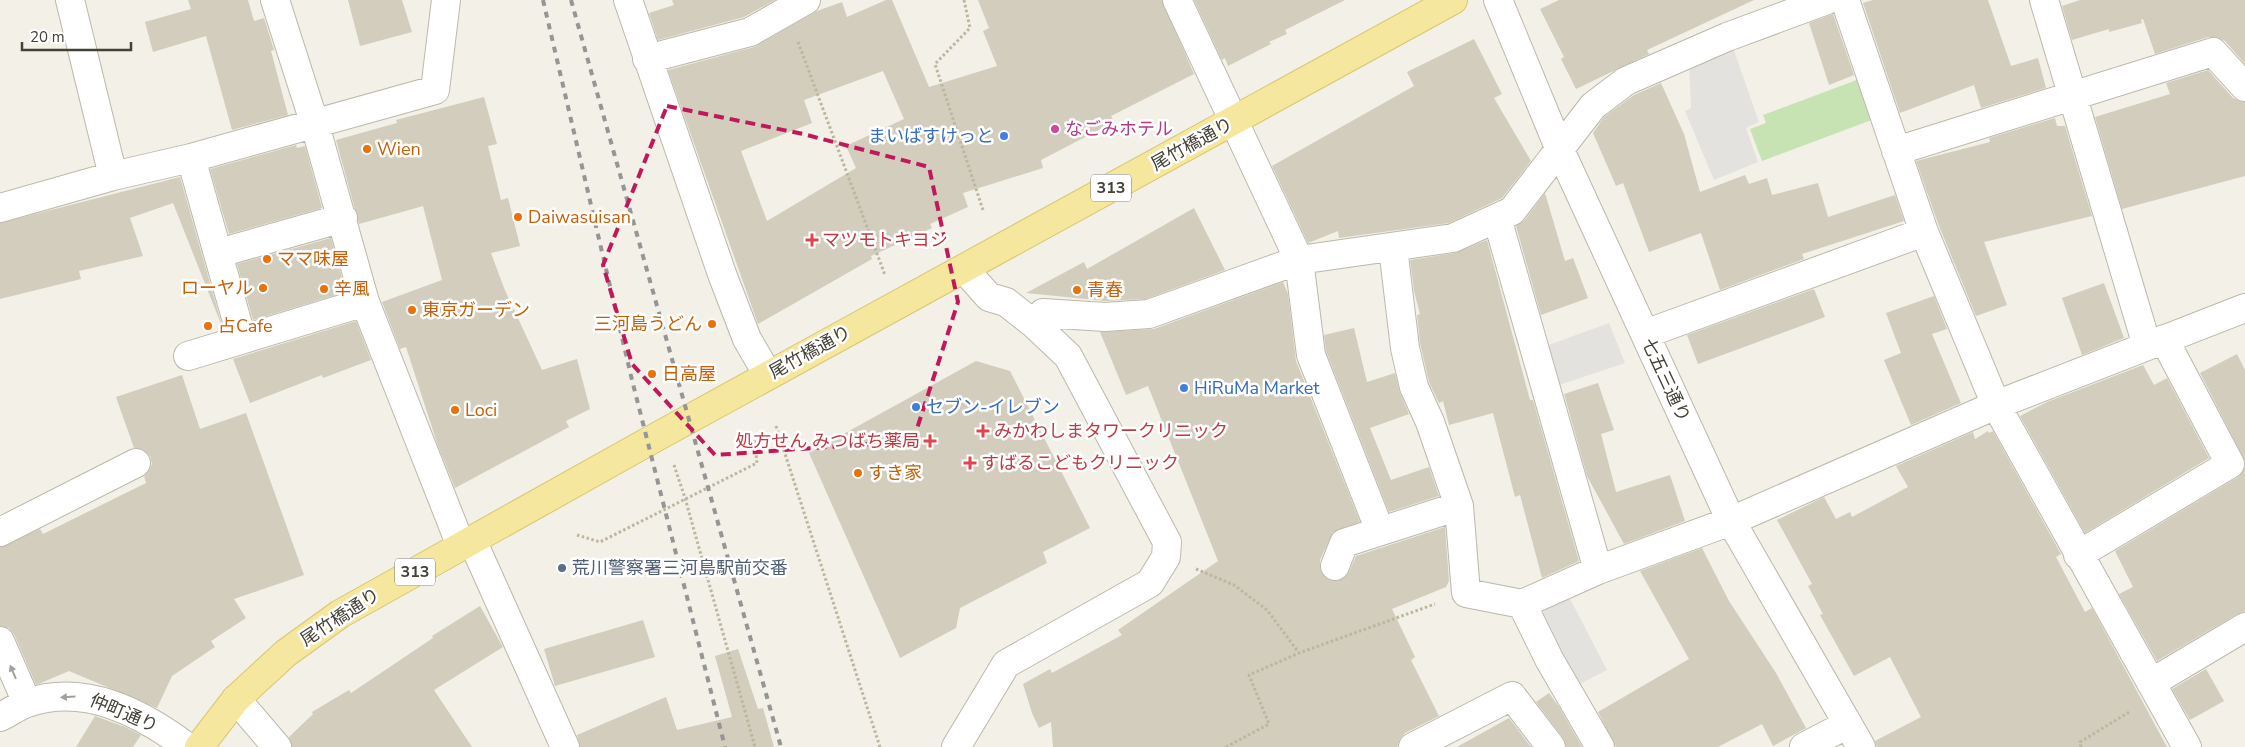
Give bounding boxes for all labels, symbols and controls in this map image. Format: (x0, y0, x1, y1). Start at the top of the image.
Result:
scale bar (22, 20, 131, 52)
text: 20 m (30, 27, 65, 47)
street label: 尾竹橋通り (1147, 112, 1237, 176)
place label: なごみホテル (1065, 117, 1173, 141)
marker: なごみホテル (1049, 123, 1061, 135)
place label: まいばすけっと (868, 124, 994, 148)
marker: まいばすけっと (998, 130, 1010, 142)
place label: Wien (377, 137, 421, 161)
marker: Wien (361, 143, 373, 155)
road number: 313 (1091, 174, 1131, 202)
place label: Daiwasuisan (528, 205, 631, 229)
marker: Daiwasuisan (512, 211, 524, 223)
place label: マツモトキヨシ (822, 228, 948, 252)
marker: マツモトキヨシ (806, 234, 818, 246)
place label: ママ味屋 (277, 247, 349, 271)
marker: ママ味屋 (261, 253, 273, 265)
place label: ローヤル (181, 276, 253, 300)
place label: 辛風 (334, 277, 370, 301)
place label: 青春 (1087, 278, 1123, 302)
marker: ローヤル (257, 282, 269, 294)
marker: 辛風 (318, 283, 330, 295)
marker: 青春 (1071, 284, 1083, 296)
place label: 東京ガーデン (422, 298, 530, 322)
marker: 東京ガーデン (406, 304, 418, 316)
place label: 三河島うどん (594, 312, 702, 336)
place label: 占Cafe (218, 314, 273, 338)
marker: 三河島うどん (706, 318, 718, 330)
marker: 占Cafe (202, 320, 214, 332)
street label: 尾竹橋通り (765, 320, 855, 384)
street label: 七五三通り (1636, 334, 1696, 426)
place label: 日高屋 (662, 362, 716, 386)
marker: 日高屋 (646, 368, 658, 380)
place label: HiRuMa Market (1194, 376, 1320, 400)
marker: HiRuMa Market (1178, 382, 1190, 394)
place label: セブン-イレブン (926, 395, 1060, 419)
place label: Loci (465, 398, 497, 422)
marker: セブン-イレブン (910, 401, 922, 413)
marker: Loci (449, 404, 461, 416)
place label: みかわしまタワークリニック (994, 419, 1228, 443)
marker: みかわしまタワークリニック (976, 424, 990, 438)
place label: 処方せん みつばち薬局 (735, 429, 920, 453)
marker: 処方せん みつばち薬局 (924, 435, 936, 447)
place label: すばるこどもクリニック (981, 451, 1179, 475)
marker: すばるこどもクリニック (963, 456, 977, 470)
place label: すき家 (868, 461, 922, 485)
marker: すき家 (852, 467, 864, 479)
place label: 荒川警察署三河島駅前交番 (572, 556, 788, 580)
road number: 313 (395, 558, 435, 586)
marker: 荒川警察署三河島駅前交番 (556, 562, 568, 574)
street label: 尾竹橋通り (296, 582, 384, 652)
one-way arrow (9, 665, 17, 679)
street label: 仲町通り (86, 688, 162, 738)
one-way arrow (60, 693, 76, 701)

